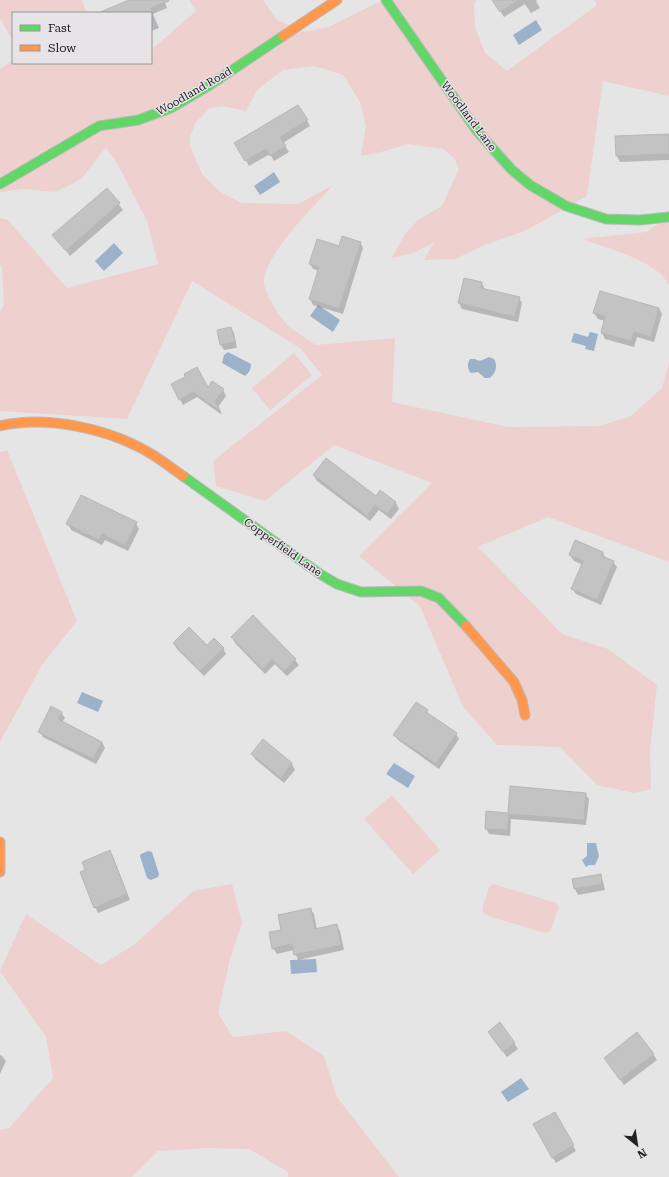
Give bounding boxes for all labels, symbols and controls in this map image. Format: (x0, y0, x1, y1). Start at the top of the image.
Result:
legend (12, 12, 152, 64)
text: Fast (48, 21, 72, 35)
text: Slow (48, 41, 76, 55)
street label: Woodland Road (154, 65, 234, 118)
street label: Woodland Lane (438, 79, 499, 154)
street label: Copperfield Lane (241, 516, 324, 579)
north arrow (617, 1125, 657, 1165)
text: N (634, 1145, 649, 1161)

